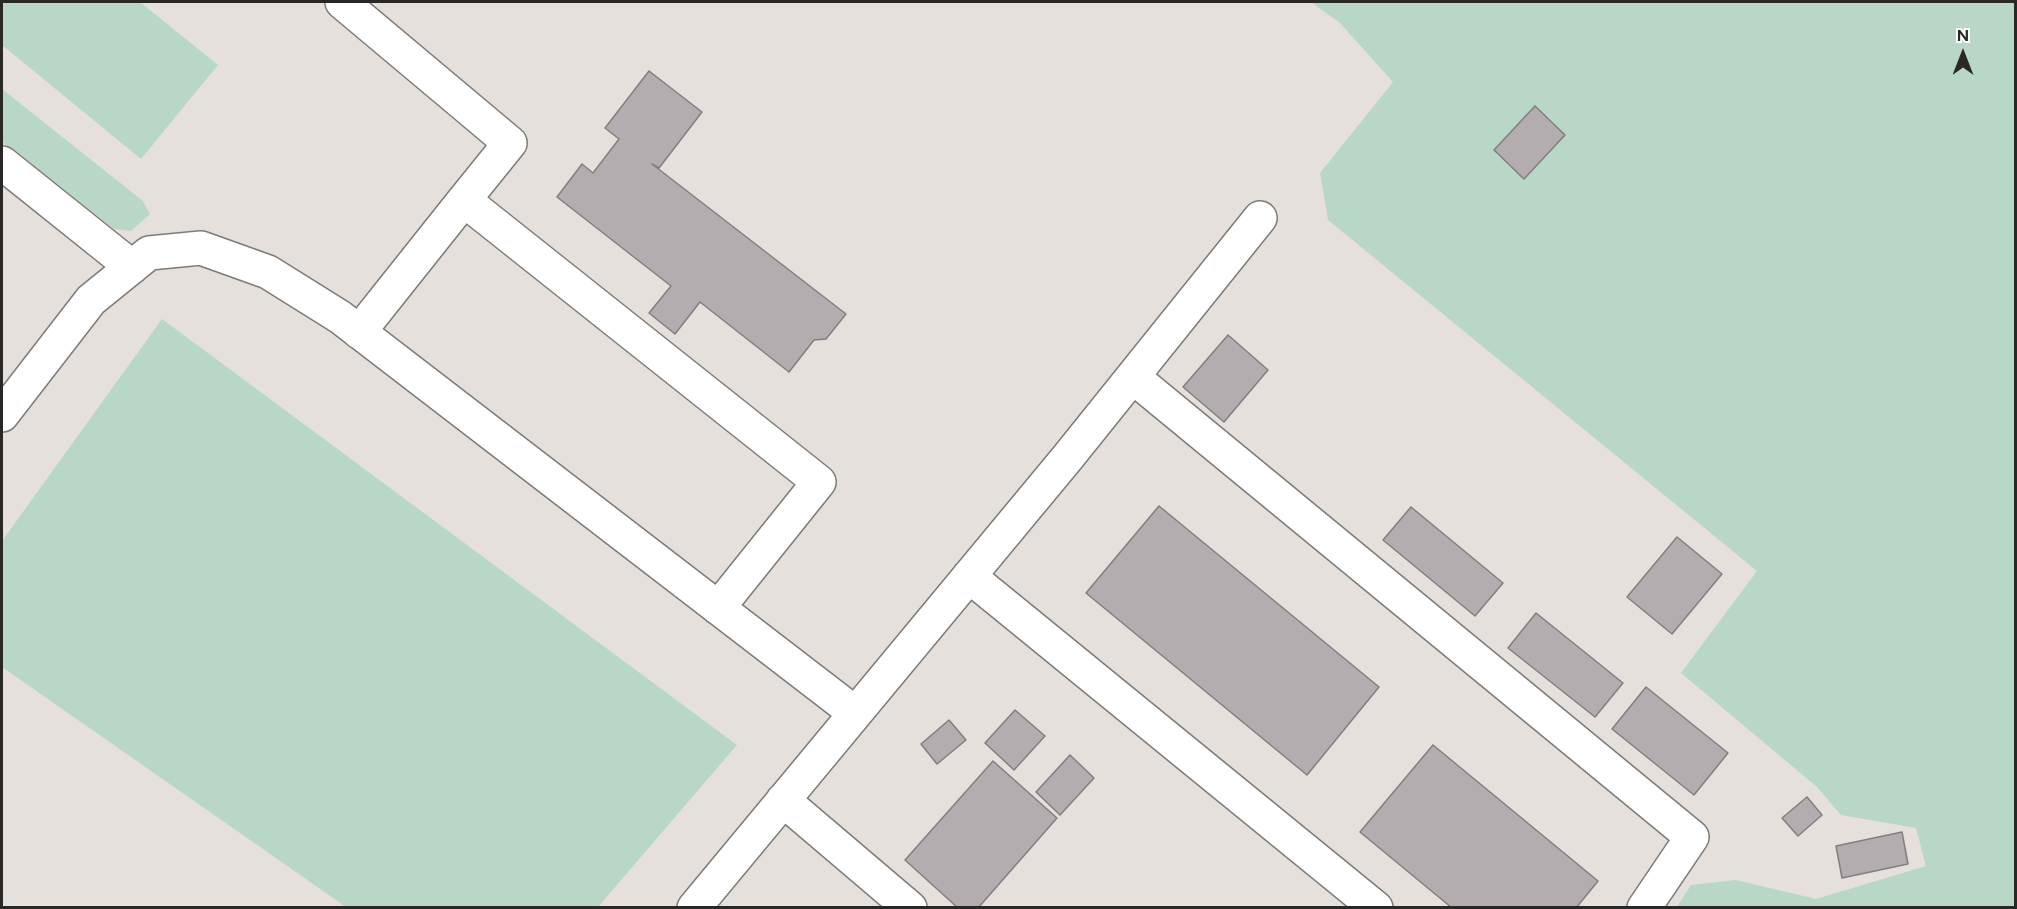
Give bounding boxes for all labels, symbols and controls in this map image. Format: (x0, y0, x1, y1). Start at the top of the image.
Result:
north arrow (1933, 24, 1993, 84)
text: N (1957, 26, 1969, 45)

